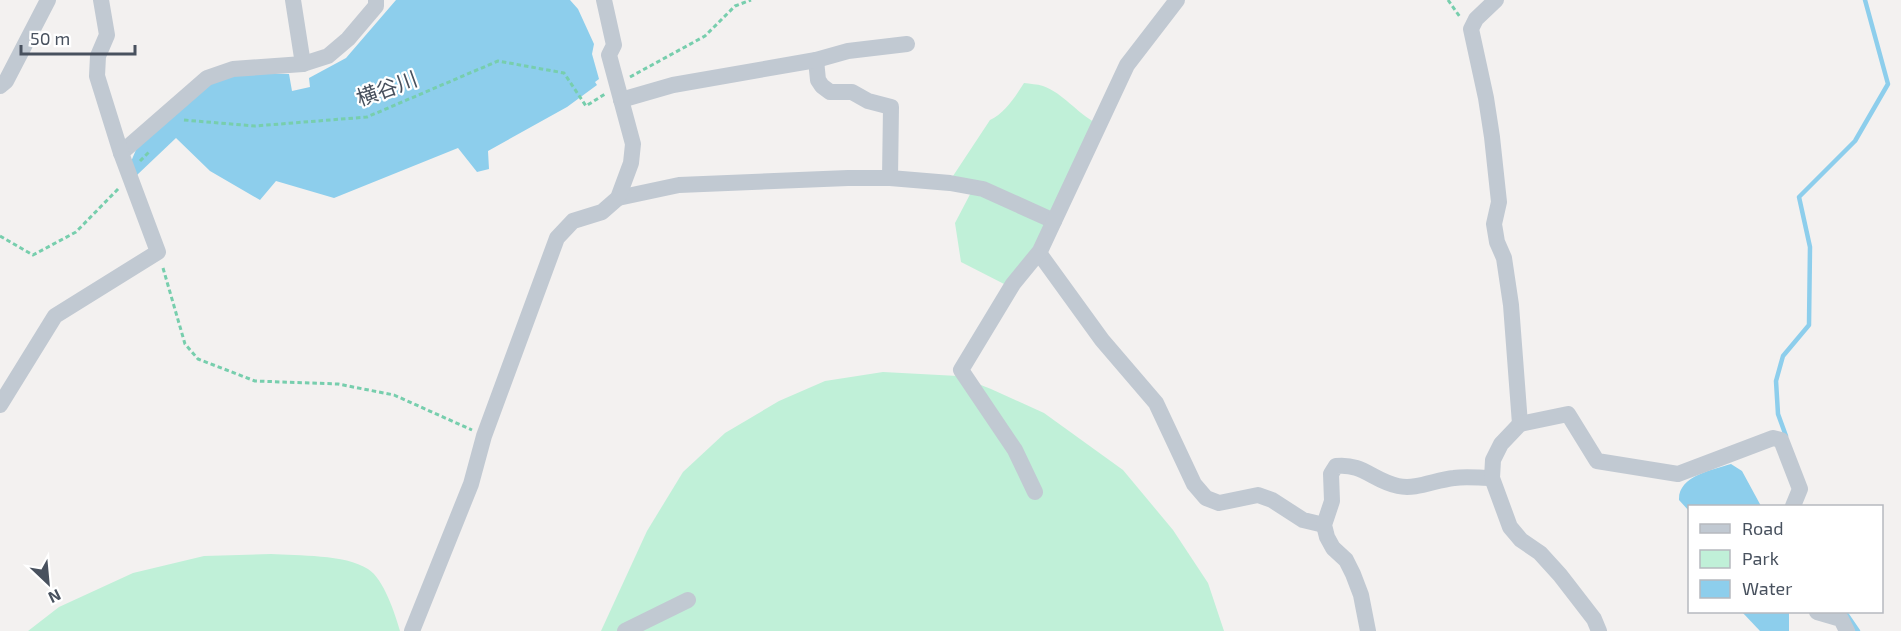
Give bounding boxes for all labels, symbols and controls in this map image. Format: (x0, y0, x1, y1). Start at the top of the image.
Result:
scale bar (21, 18, 135, 56)
text: 50 m (30, 27, 70, 49)
street label: 横谷川 (353, 65, 420, 110)
legend (1688, 505, 1883, 613)
text: Road (1742, 517, 1783, 539)
text: Park (1742, 547, 1779, 569)
north arrow (18, 553, 78, 613)
text: Water (1742, 577, 1792, 599)
text: N (45, 586, 64, 608)

